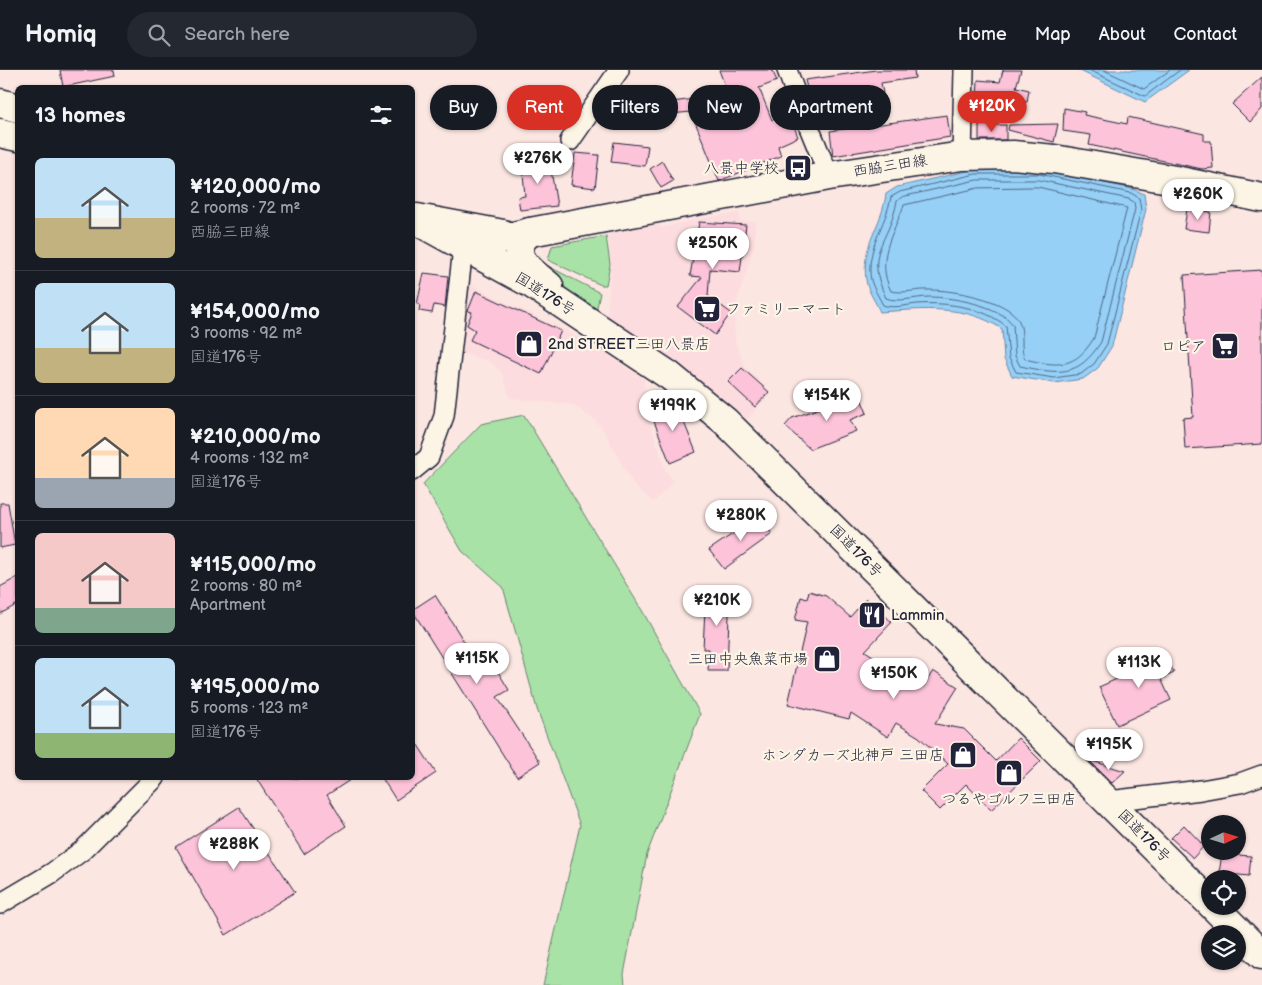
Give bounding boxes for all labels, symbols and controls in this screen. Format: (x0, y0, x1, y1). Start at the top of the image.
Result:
search box (127, 12, 477, 57)
text: Homiq (25, 20, 97, 49)
icon: search (145, 21, 173, 49)
text: Search here (185, 23, 290, 46)
text: Home (958, 24, 1007, 45)
text: Map (1035, 24, 1071, 45)
text: About (1099, 24, 1146, 45)
text: Contact (1174, 24, 1237, 45)
chip: Buy (430, 85, 497, 130)
chip: Rent (507, 85, 582, 130)
chip: Filters (592, 85, 678, 130)
chip: New (688, 85, 760, 130)
chip: Apartment (770, 85, 891, 130)
pin: ¥120K (957, 90, 1027, 133)
text: ¥120K (969, 97, 1015, 116)
icon: filters (367, 101, 395, 129)
text: 13 homes (35, 103, 126, 128)
pin: ¥276K (503, 142, 573, 185)
text: ¥276K (514, 149, 562, 168)
street label: 西脇三田線 (851, 151, 929, 181)
bus stop icon: 八景中学校 (783, 153, 813, 183)
place label: 八景中学校 (704, 159, 779, 178)
text: ¥120,000/mo (190, 174, 321, 199)
icon: home (75, 178, 135, 238)
pin: ¥260K (1163, 178, 1233, 221)
text: ¥260K (1173, 185, 1223, 204)
text: 2 rooms · 72 m² (190, 199, 300, 218)
text: 西脇三田線 (190, 223, 270, 242)
pin: ¥250K (678, 228, 748, 270)
text: ¥250K (688, 234, 738, 253)
street label: 国道176号 (511, 268, 579, 320)
supermarket icon: ファミリーマート (692, 294, 722, 324)
text: ¥154,000/mo (190, 299, 320, 324)
place label: ファミリーマート (726, 300, 846, 319)
icon: home (75, 303, 135, 363)
text: 3 rooms · 92 m² (190, 324, 303, 343)
shop icon: 2nd STREET三田八景店 (514, 329, 544, 359)
supermarket icon: ロピア (1210, 331, 1240, 361)
place label: 2nd STREET三田八景店 (548, 335, 710, 354)
place label: ロピア (1161, 337, 1206, 356)
text: 国道176号 (190, 348, 262, 367)
pin: ¥154K (792, 380, 862, 422)
text: ¥154K (804, 386, 850, 405)
pin: ¥199K (638, 390, 708, 432)
text: ¥199K (650, 396, 696, 415)
text: ¥210,000/mo (190, 424, 321, 449)
icon: home (75, 428, 135, 488)
text: 4 rooms · 132 m² (190, 449, 309, 468)
text: 国道176号 (190, 473, 262, 492)
pin: ¥280K (706, 500, 776, 542)
text: ¥280K (716, 506, 766, 525)
street label: 国道176号 (825, 520, 887, 582)
text: ¥115,000/mo (190, 552, 316, 577)
icon: home (75, 553, 135, 613)
text: 2 rooms · 80 m² (190, 577, 302, 596)
pin: ¥210K (682, 584, 752, 627)
text: ¥210K (694, 591, 740, 610)
text: Apartment (190, 596, 266, 615)
restaurant icon: Lammin (857, 600, 887, 630)
place label: Lammin (891, 606, 944, 625)
pin: ¥115K (442, 642, 512, 685)
shop icon: 三田中央魚菜市場 (812, 644, 842, 674)
pin: ¥113K (1104, 646, 1174, 689)
text: ¥115K (455, 649, 499, 668)
place label: 三田中央魚菜市場 (688, 650, 808, 669)
text: ¥113K (1117, 653, 1161, 672)
pin: ¥150K (859, 658, 929, 700)
text: ¥150K (871, 664, 917, 683)
text: ¥195,000/mo (190, 674, 320, 699)
icon: home (75, 678, 135, 738)
text: 5 rooms · 123 m² (190, 699, 308, 718)
text: 国道176号 (190, 723, 262, 742)
pin: ¥195K (1074, 728, 1144, 771)
text: ¥195K (1086, 735, 1132, 754)
shop icon: ホンダカーズ北神戸 三田店 (948, 740, 978, 770)
place label: ホンダカーズ北神戸 三田店 (762, 746, 944, 765)
shop icon: つるやゴルフ三田店 (994, 758, 1024, 788)
place label: つるやゴルフ三田店 (942, 790, 1076, 809)
street label: 国道176号 (1113, 805, 1175, 867)
north arrow (1201, 815, 1246, 860)
map controls (1201, 815, 1246, 970)
pin: ¥288K (199, 828, 269, 871)
text: ¥288K (209, 835, 259, 854)
button: locate (1201, 870, 1246, 915)
button: layers (1201, 925, 1246, 970)

